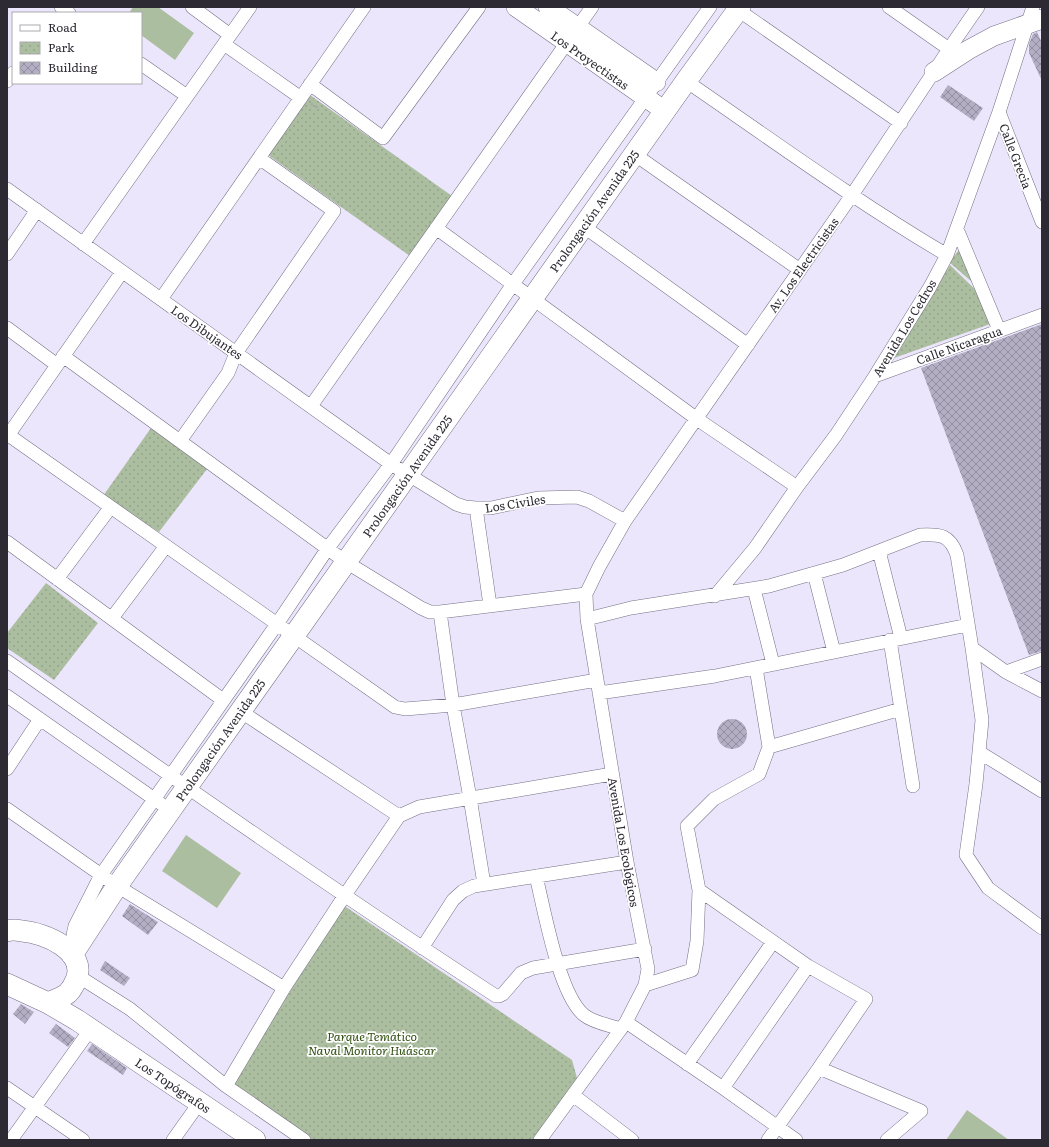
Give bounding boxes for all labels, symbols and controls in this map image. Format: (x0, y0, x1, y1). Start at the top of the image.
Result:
legend (12, 12, 142, 84)
text: Road (48, 18, 78, 36)
street label: Los Proyectistas (547, 26, 633, 94)
text: Park (48, 38, 75, 56)
text: Building (48, 58, 98, 76)
street label: Calle Grecia (995, 121, 1037, 192)
street label: Prolongación Avenida 225 (545, 146, 643, 276)
street label: Av. Los Electricistas (763, 213, 843, 316)
street label: Avenida Los Cedros (868, 275, 941, 380)
street label: Los Dibujantes (168, 301, 247, 364)
street label: Calle Nicaragua (914, 321, 1005, 369)
street label: Prolongación Avenida 225 (358, 411, 456, 541)
street label: Los Civiles (484, 489, 547, 517)
street label: Prolongación Avenida 225 (171, 675, 269, 805)
street label: Avenida Los Ecológicos (604, 776, 644, 909)
park label: Parque Temático Naval Monitor Huáscar (308, 1027, 437, 1059)
street label: Los Topógrafos (132, 1053, 215, 1117)

